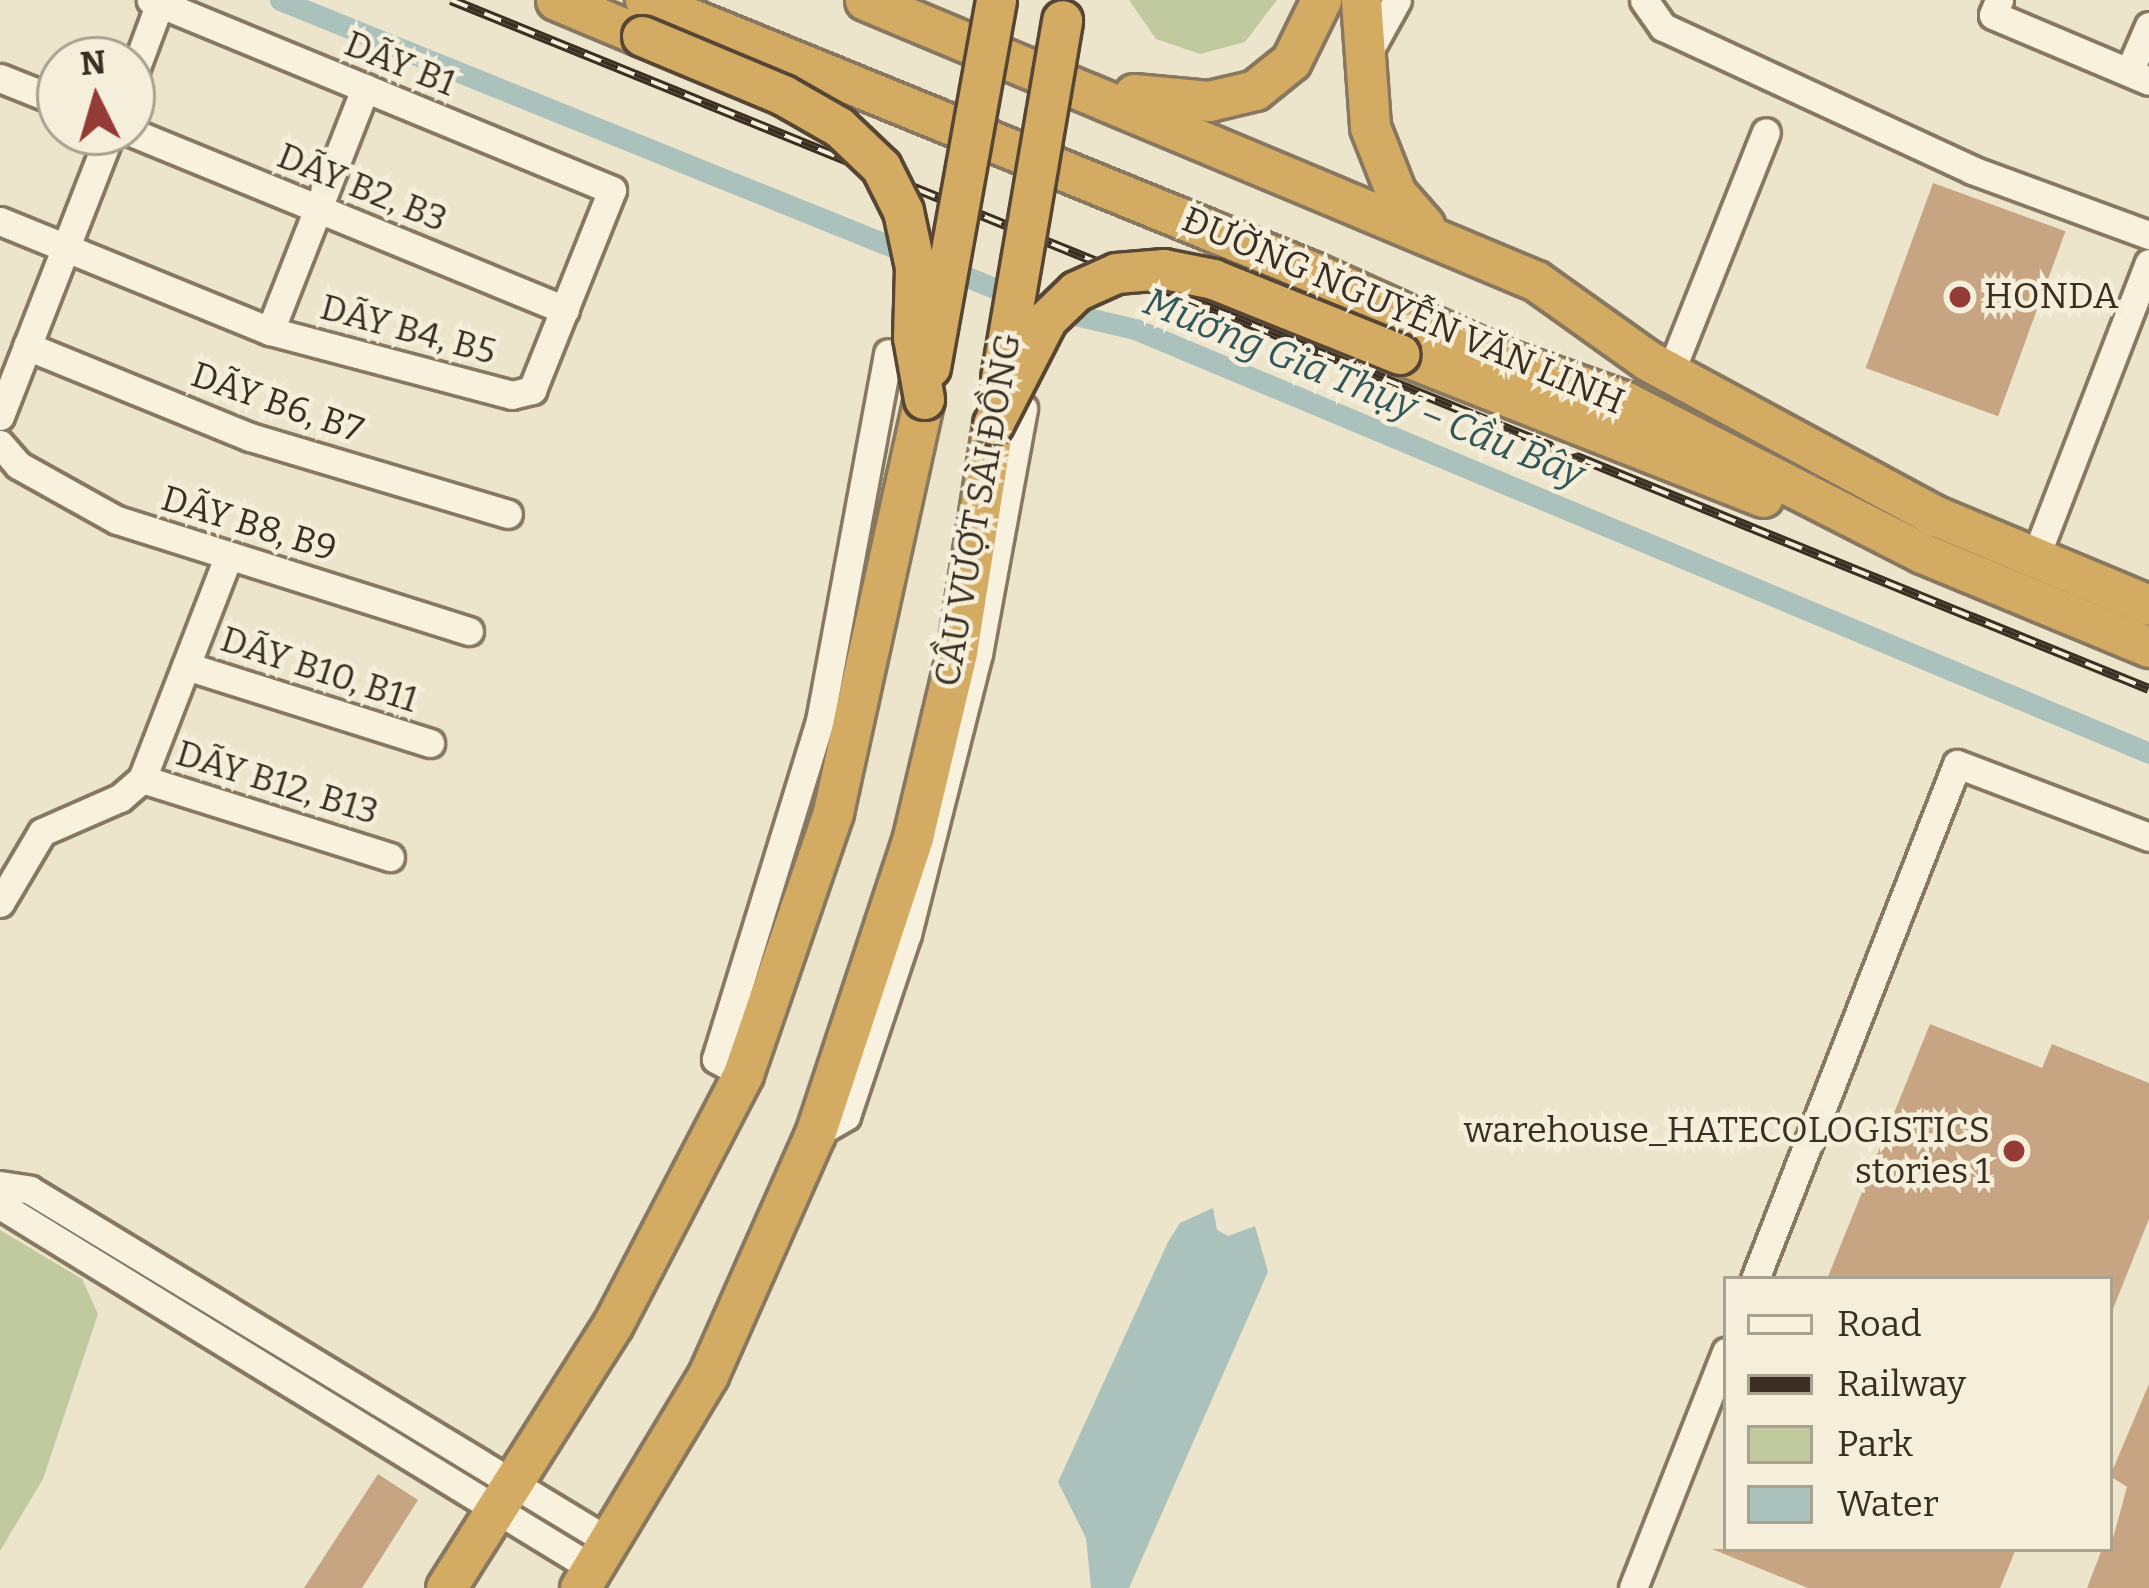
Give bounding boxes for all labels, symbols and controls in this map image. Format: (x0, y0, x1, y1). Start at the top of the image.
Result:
street label: DÃY B1 (338, 22, 462, 106)
north arrow (36, 36, 156, 156)
text: N (79, 42, 108, 84)
street label: DÃY B2, B3 (271, 134, 453, 242)
street label: ĐƯỜNG NGUYỄN VĂN LINH (1176, 198, 1630, 424)
place label: HONDA (1984, 275, 2118, 319)
water label: Mương Gia Thụy – Cầu Bây (1137, 278, 1591, 498)
marker: HONDA (1947, 284, 1973, 310)
street label: DÃY B4, B5 (316, 286, 500, 374)
street label: CẦU VƯỢT SÀI ĐỒNG (926, 330, 1030, 690)
street label: DÃY B6, B7 (186, 354, 368, 452)
street label: DÃY B8, B9 (156, 477, 342, 571)
street label: DÃY B10, B11 (215, 618, 423, 722)
street label: DÃY B12, B13 (171, 732, 383, 834)
place label: warehouse_HATECOLOGISTICS stories 1 (1464, 1108, 1990, 1193)
marker: warehouse_HATECOLOGISTICS stories 1 (2001, 1138, 2027, 1164)
legend (1723, 1276, 2113, 1552)
text: Road (1837, 1302, 1922, 1346)
text: Railway (1837, 1362, 1966, 1406)
text: Park (1837, 1422, 1913, 1466)
text: Water (1837, 1482, 1939, 1526)

